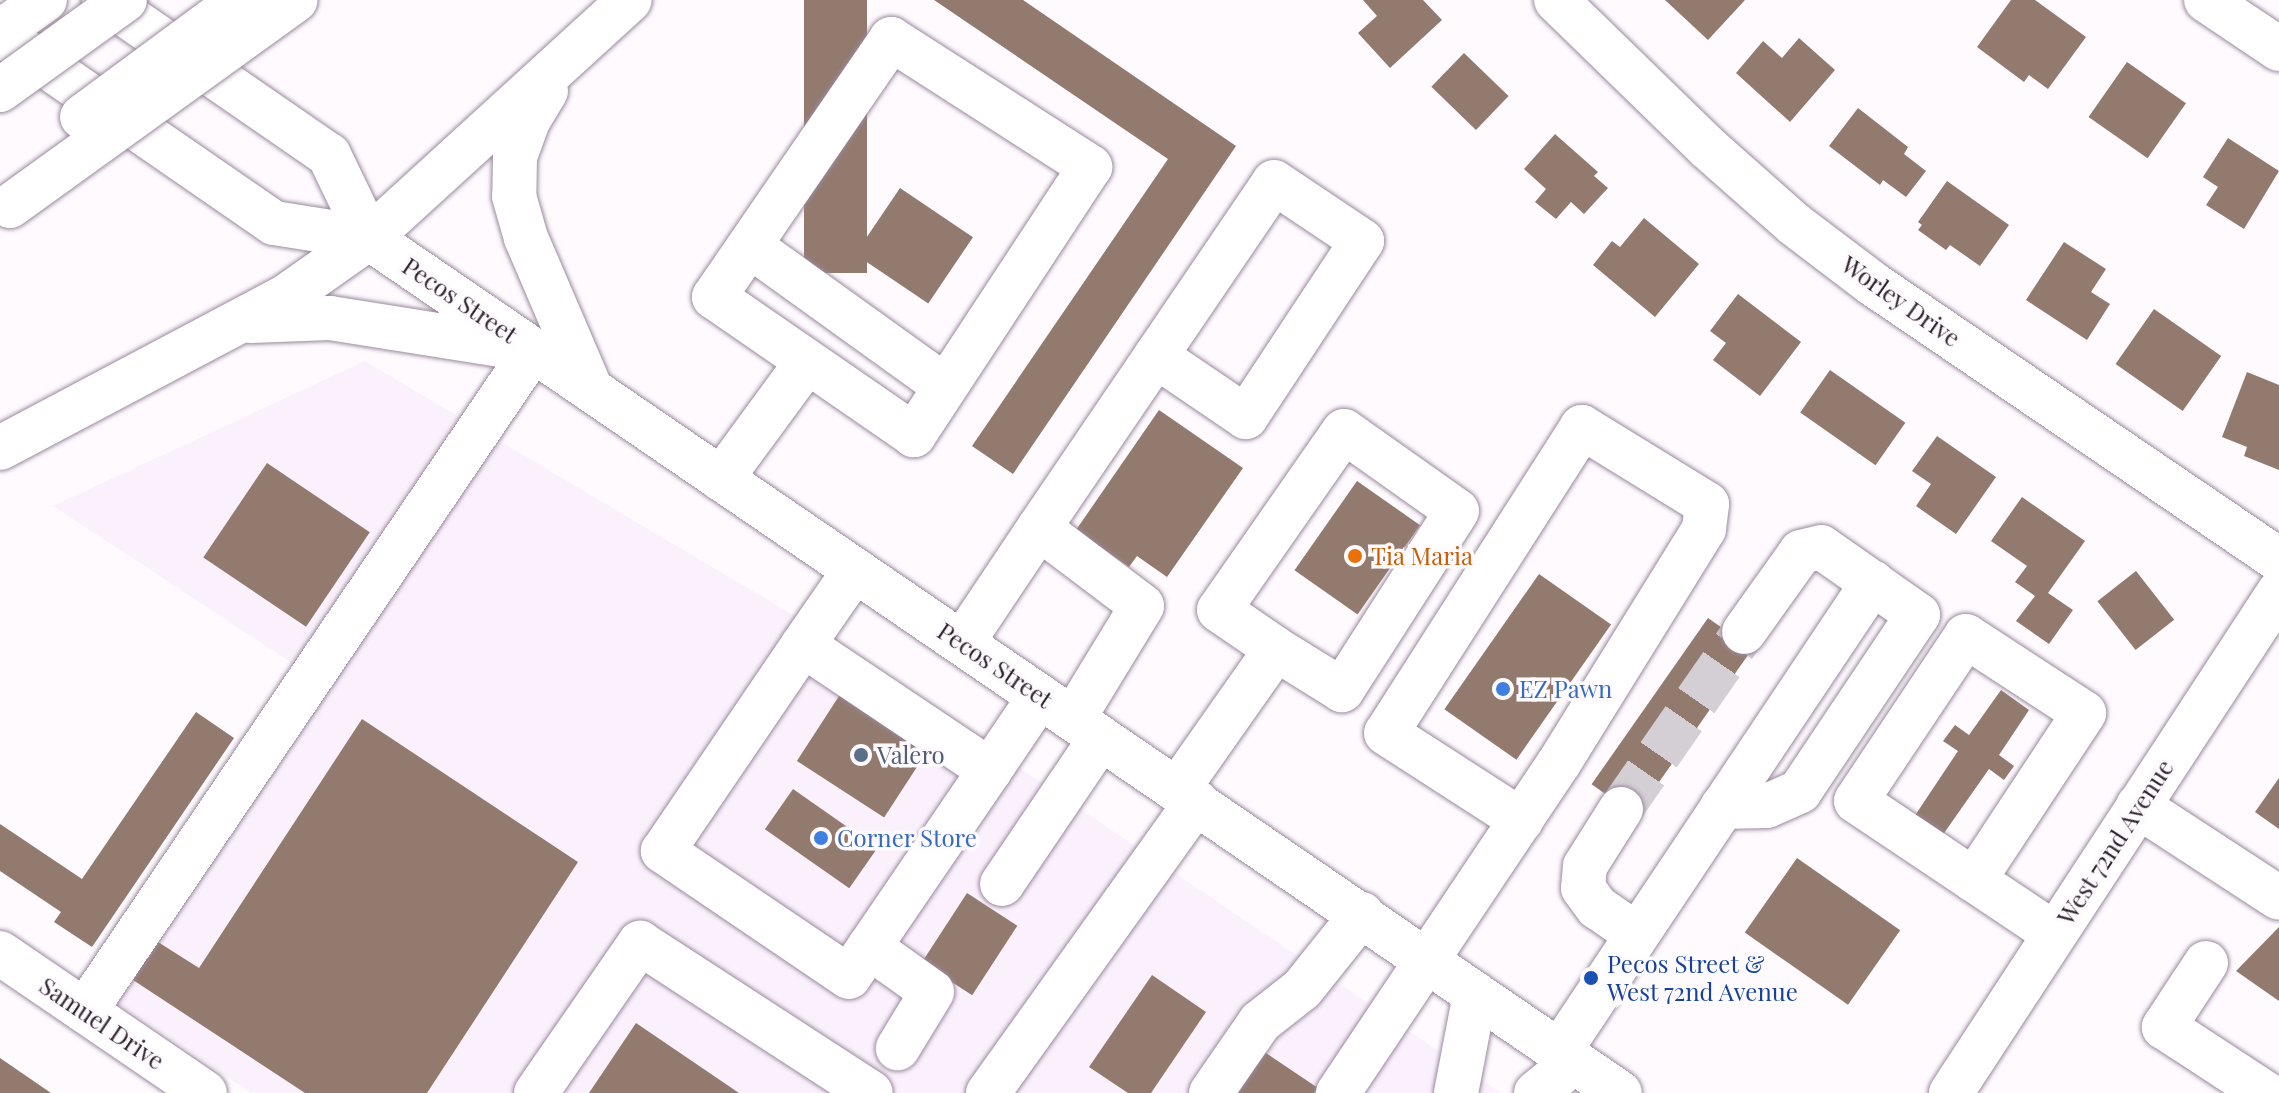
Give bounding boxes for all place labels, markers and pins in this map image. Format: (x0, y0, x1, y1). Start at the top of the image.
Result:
place label: Tia Maria (1371, 542, 1473, 570)
marker: Tia Maria (1346, 547, 1364, 565)
place label: EZ Pawn (1519, 675, 1612, 703)
marker: EZ Pawn (1494, 680, 1512, 698)
place label: Valero (877, 741, 945, 769)
marker: Valero (852, 746, 870, 764)
place label: Corner Store (837, 824, 977, 852)
marker: Corner Store (812, 829, 830, 847)
place label: Pecos Street & West 72nd Avenue (1607, 950, 1799, 1006)
marker: Pecos Street & West 72nd Avenue (1582, 969, 1600, 987)

